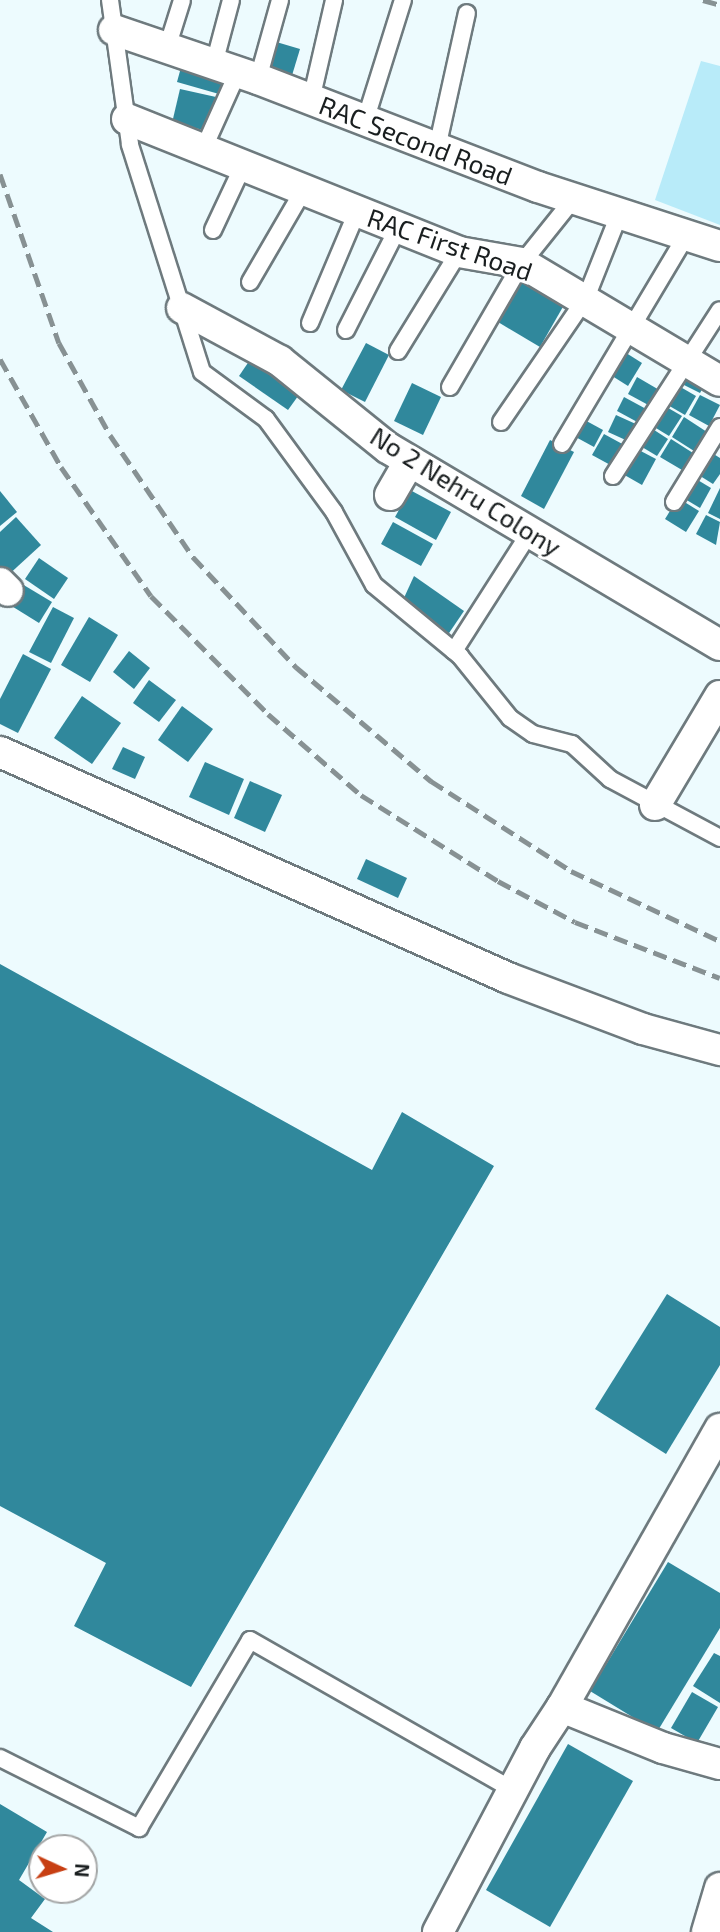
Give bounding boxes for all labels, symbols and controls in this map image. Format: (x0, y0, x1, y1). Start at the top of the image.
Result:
street label: RAC Second Road (315, 89, 517, 191)
street label: RAC First Road (363, 201, 537, 287)
street label: No 2 Nehru Colony (365, 420, 567, 562)
north arrow (28, 1834, 98, 1904)
text: N (71, 1863, 94, 1878)

